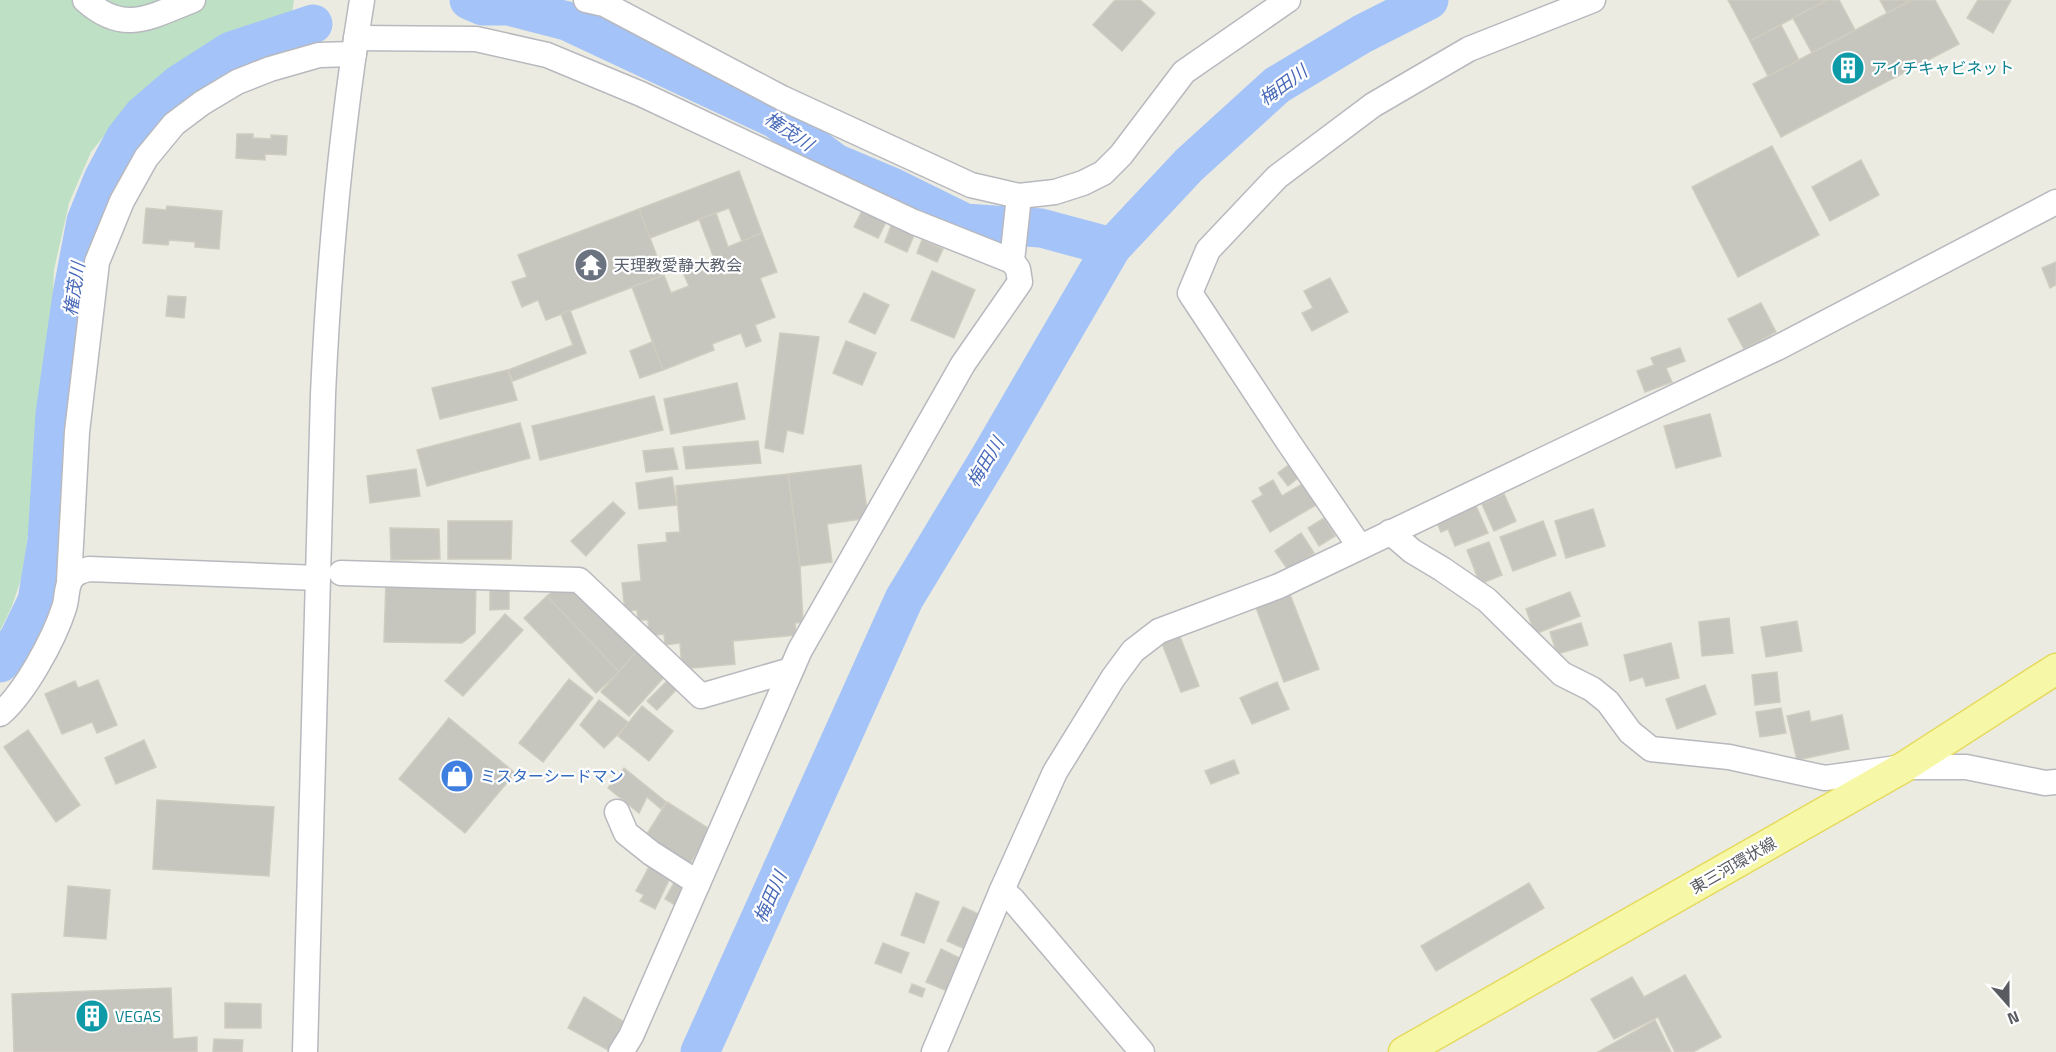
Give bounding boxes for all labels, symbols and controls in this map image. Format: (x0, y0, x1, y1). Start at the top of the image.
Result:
building icon: アイチキャビネット (1830, 50, 1866, 86)
place label: アイチキャビネット (1871, 56, 2014, 80)
water label: 梅田川 (1253, 57, 1314, 112)
water label: 権茂川 (759, 105, 821, 158)
temple icon: 天理教愛静大教会 (573, 247, 609, 283)
place label: 天理教愛静大教会 (614, 253, 742, 277)
water label: 権茂川 (56, 258, 92, 318)
water label: 梅田川 (960, 430, 1012, 492)
shop icon: ミスターシードマン (439, 758, 475, 794)
place label: ミスターシードマン (480, 764, 624, 788)
street label: 東三河環状線 (1685, 831, 1781, 899)
water label: 梅田川 (747, 865, 794, 927)
north arrow (1978, 974, 2038, 1034)
building icon: VEGAS (74, 998, 110, 1034)
place label: VEGAS (115, 1004, 161, 1028)
text: N (2004, 1005, 2023, 1031)

